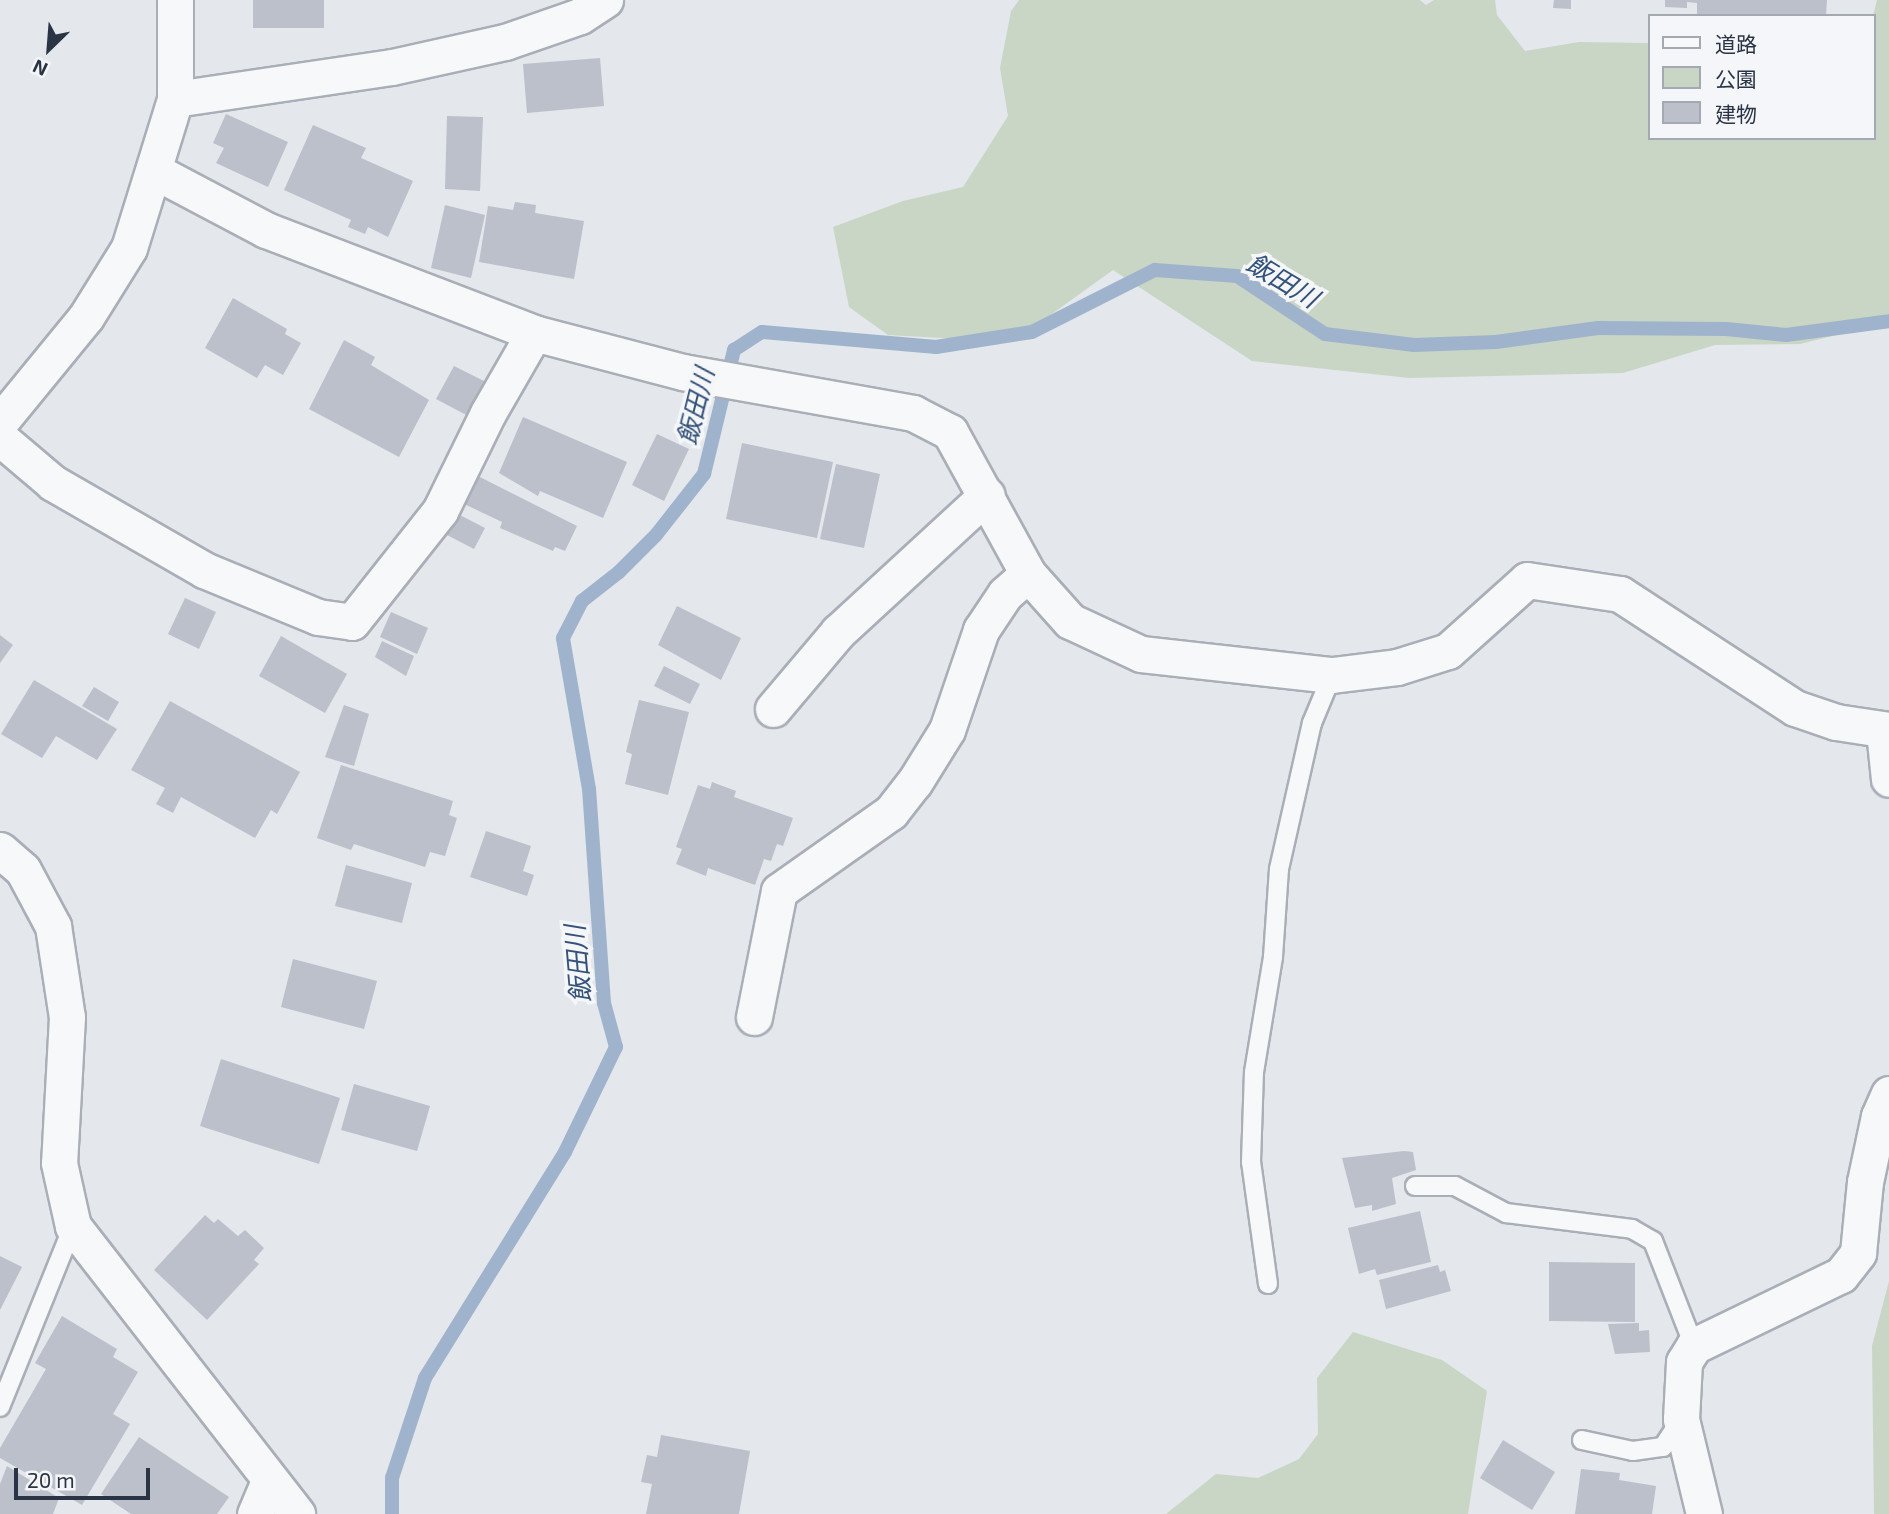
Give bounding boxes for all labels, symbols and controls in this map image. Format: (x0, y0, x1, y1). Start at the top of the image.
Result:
north arrow (14, 14, 84, 84)
legend (1647, 14, 1875, 140)
text: 道路 (1715, 31, 1757, 56)
text: N (29, 55, 51, 82)
text: 公園 (1715, 66, 1757, 91)
text: 建物 (1715, 101, 1757, 126)
water label: 飯田川 (1242, 247, 1324, 313)
water label: 飯田川 (670, 364, 720, 448)
water label: 飯田川 (558, 924, 596, 1004)
scale bar (18, 1454, 154, 1498)
text: 20 m (27, 1467, 75, 1492)

